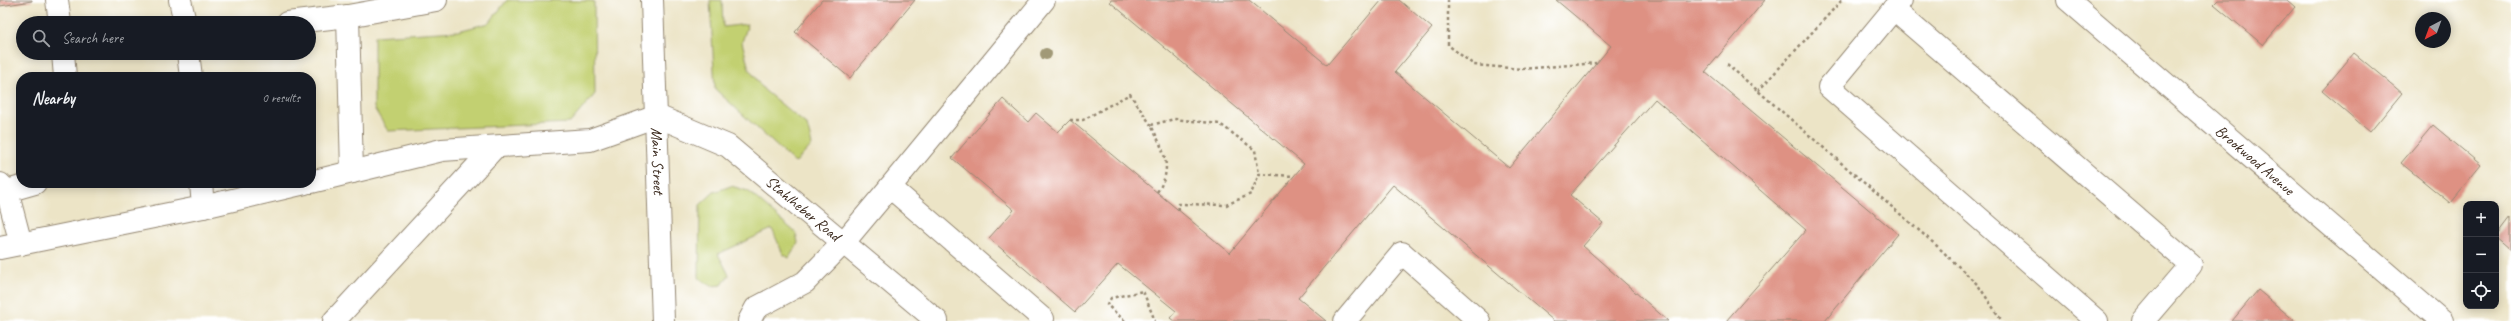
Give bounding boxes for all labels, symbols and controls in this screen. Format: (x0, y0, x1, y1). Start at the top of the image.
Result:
north arrow (2415, 12, 2451, 48)
search box (16, 16, 316, 60)
icon: search (30, 27, 52, 49)
text: Search here (62, 29, 123, 48)
text: Nearby (32, 88, 75, 109)
text: 0 results (262, 90, 300, 106)
street label: Brookwood Avenue (2211, 121, 2300, 201)
street label: Main Street (646, 127, 669, 197)
street label: Stahlheber Road (761, 172, 846, 247)
map controls (2463, 201, 2499, 309)
button: + (2463, 201, 2499, 237)
button: − (2463, 237, 2499, 273)
button: locate (2463, 273, 2499, 309)

